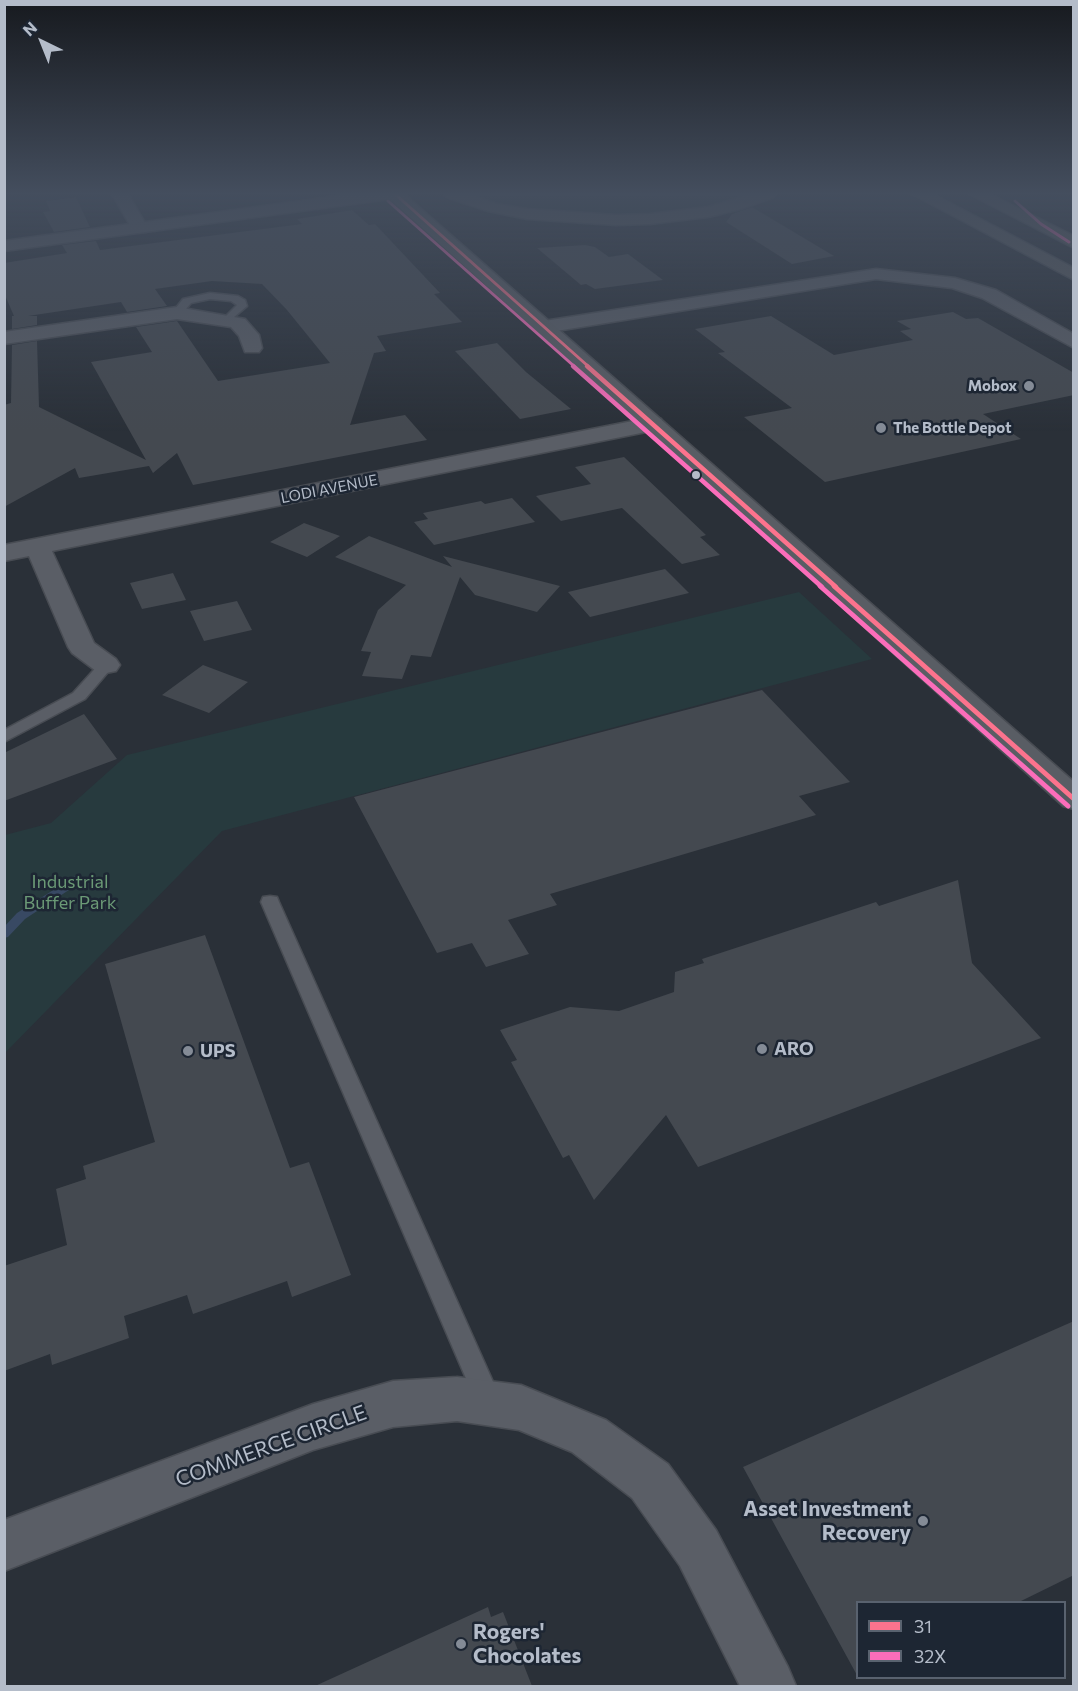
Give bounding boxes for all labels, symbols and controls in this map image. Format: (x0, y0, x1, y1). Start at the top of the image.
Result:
north arrow (12, 12, 72, 72)
text: N (19, 17, 40, 40)
place label: Mobox (968, 377, 1017, 395)
marker: Mobox (1022, 379, 1036, 393)
place label: The Bottle Depot (893, 419, 1012, 437)
marker: The Bottle Depot (874, 421, 888, 435)
unlabelled marker (690, 469, 702, 481)
street label: LODI AVENUE (279, 471, 379, 507)
park label: Industrial Buffer Park (24, 871, 116, 914)
place label: ARO (774, 1038, 814, 1060)
place label: UPS (200, 1040, 236, 1062)
marker: ARO (755, 1042, 769, 1056)
marker: UPS (181, 1044, 195, 1058)
street label: COMMERCE CIRCLE (172, 1400, 370, 1492)
place label: Asset Investment Recovery (743, 1496, 911, 1546)
marker: Asset Investment Recovery (916, 1514, 930, 1528)
legend (856, 1601, 1066, 1679)
text: 31 (914, 1615, 932, 1637)
place label: Rogers' Chocolates (473, 1619, 581, 1669)
marker: Rogers' Chocolates (454, 1637, 468, 1651)
text: 32X (914, 1645, 946, 1667)

